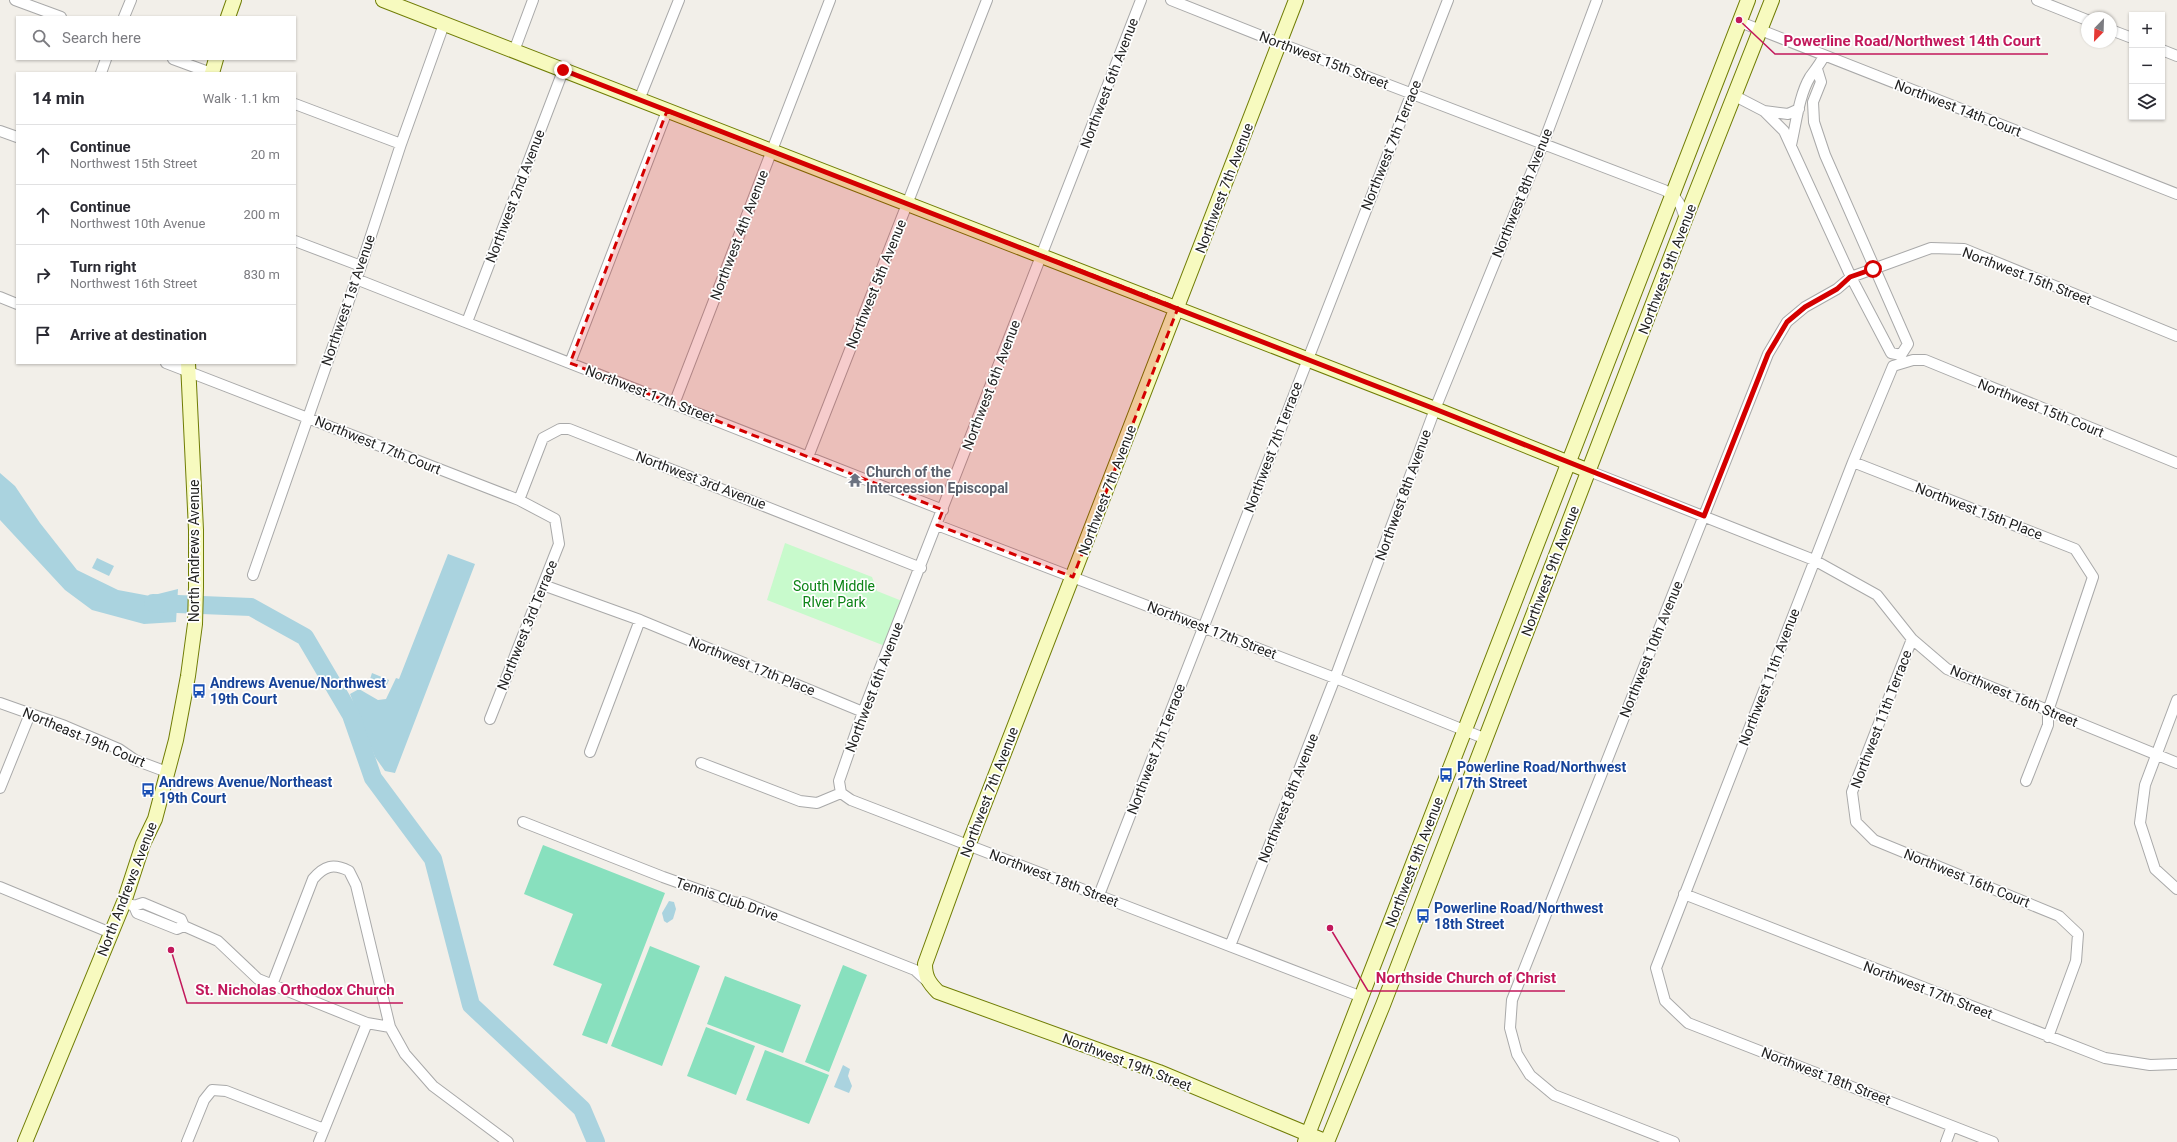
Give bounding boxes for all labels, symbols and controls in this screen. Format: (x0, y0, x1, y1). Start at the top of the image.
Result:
north arrow (2081, 12, 2117, 48)
map controls (2129, 12, 2165, 120)
button: + (2129, 12, 2165, 48)
search box (16, 16, 296, 60)
street label: Northwest 6th Avenue (1077, 16, 1141, 150)
icon: search (30, 27, 52, 49)
callout: Powerline Road/Northwest 14th Court (1775, 27, 2048, 54)
street label: Northwest 15th Street (1257, 28, 1391, 92)
text: Search here (62, 29, 141, 47)
text: Powerline Road/Northwest 14th Court (1784, 32, 2041, 50)
button: − (2129, 48, 2165, 84)
route end (554, 61, 572, 79)
street label: Northwest 14th Court (1892, 76, 2024, 140)
street label: Northwest 7th Terrace (1358, 78, 1424, 212)
button: layers (2129, 84, 2165, 120)
text: 14 min (32, 88, 85, 108)
text: Walk · 1.1 km (203, 91, 280, 106)
street label: Northwest 7th Avenue (1192, 121, 1256, 255)
street label: Northwest 8th Avenue (1489, 126, 1555, 260)
street label: Northwest 2nd Avenue (482, 127, 548, 265)
text: Continue (70, 138, 131, 156)
icon: ahead (32, 144, 54, 166)
text: 20 m (251, 147, 280, 162)
text: Northwest 15th Street (70, 156, 197, 171)
street label: Northwest 4th Avenue (707, 168, 771, 302)
text: Continue (70, 198, 131, 216)
street label: Northwest 9th Avenue (1635, 202, 1699, 336)
icon: ahead (32, 204, 54, 226)
text: 200 m (243, 207, 280, 222)
text: Northwest 10th Avenue (70, 216, 205, 231)
street label: Northwest 5th Avenue (843, 217, 909, 351)
street label: Northwest 1st Avenue (318, 232, 378, 368)
street label: Northwest 15th Street (1960, 244, 2094, 308)
text: Turn right (70, 258, 136, 276)
route start (1864, 260, 1882, 278)
icon: right (32, 264, 54, 286)
text: 830 m (243, 267, 280, 282)
text: Northwest 16th Street (70, 276, 197, 291)
street label: Northwest 6th Avenue (959, 318, 1023, 452)
icon: arrive (32, 324, 54, 346)
text: Arrive at destination (70, 326, 207, 344)
street label: Northwest 17th Street (583, 362, 717, 426)
street label: Northwest 15th Court (1976, 375, 2107, 441)
street label: Northwest 7th Terrace (1241, 379, 1305, 515)
street label: Northwest 17th Court (313, 412, 444, 478)
street label: Northwest 7th Avenue (1075, 423, 1139, 557)
street label: Northwest 8th Avenue (1372, 427, 1434, 563)
street label: Northwest 3rd Avenue (634, 448, 768, 512)
place label: Church of the Intercession Episcopal (866, 464, 1008, 496)
temple icon: Church of the Intercession Episcopal (847, 472, 863, 488)
street label: Northwest 15th Place (1913, 479, 2045, 543)
street label: North Andrews Avenue (186, 480, 202, 622)
street label: Northwest 9th Avenue (1518, 504, 1582, 638)
street label: Northwest 3rd Terrace (494, 558, 560, 692)
park label: South Middle RIver Park (793, 578, 875, 610)
street label: Northwest 10th Avenue (1616, 578, 1686, 720)
street label: Northwest 17th Street (1145, 598, 1279, 662)
street label: Northwest 11th Avenue (1735, 606, 1803, 748)
street label: Northwest 6th Avenue (842, 620, 906, 754)
street label: Northwest 17th Place (687, 633, 817, 699)
street label: Northwest 11th Terrace (1847, 648, 1915, 790)
street label: Northwest 16th Street (1948, 662, 2081, 730)
place label: Andrews Avenue/Northwest 19th Court (210, 675, 386, 707)
street label: Northwest 7th Terrace (1124, 681, 1188, 817)
bus stop icon: Andrews Avenue/Northwest 19th Court (191, 683, 207, 699)
street label: Northeast 19th Court (20, 704, 148, 770)
street label: Northwest 7th Avenue (957, 725, 1021, 859)
street label: Northwest 8th Avenue (1255, 731, 1321, 865)
place label: Powerline Road/Northwest 17th Street (1457, 759, 1626, 791)
bus stop icon: Powerline Road/Northwest 17th Street (1438, 767, 1454, 783)
place label: Andrews Avenue/Northeast 19th Court (159, 774, 333, 806)
bus stop icon: Andrews Avenue/Northeast 19th Court (140, 782, 156, 798)
street label: Northwest 9th Avenue (1382, 795, 1446, 929)
street label: North Andrews Avenue (94, 820, 160, 958)
street label: Northwest 16th Court (1902, 845, 2033, 911)
street label: Northwest 18th Street (987, 846, 1121, 910)
street label: Tennis Club Drive (673, 874, 781, 924)
place label: Powerline Road/Northwest 18th Street (1434, 900, 1603, 932)
bus stop icon: Powerline Road/Northwest 18th Street (1415, 908, 1431, 924)
street label: Northwest 17th Street (1861, 958, 1995, 1022)
callout: Northside Church of Christ (1368, 964, 1565, 991)
text: Northside Church of Christ (1376, 969, 1556, 987)
callout: St. Nicholas Orthodox Church (187, 976, 403, 1003)
text: St. Nicholas Orthodox Church (195, 981, 395, 999)
street label: Northwest 19th Street (1060, 1030, 1194, 1094)
street label: Northwest 18th Street (1759, 1044, 1893, 1108)

